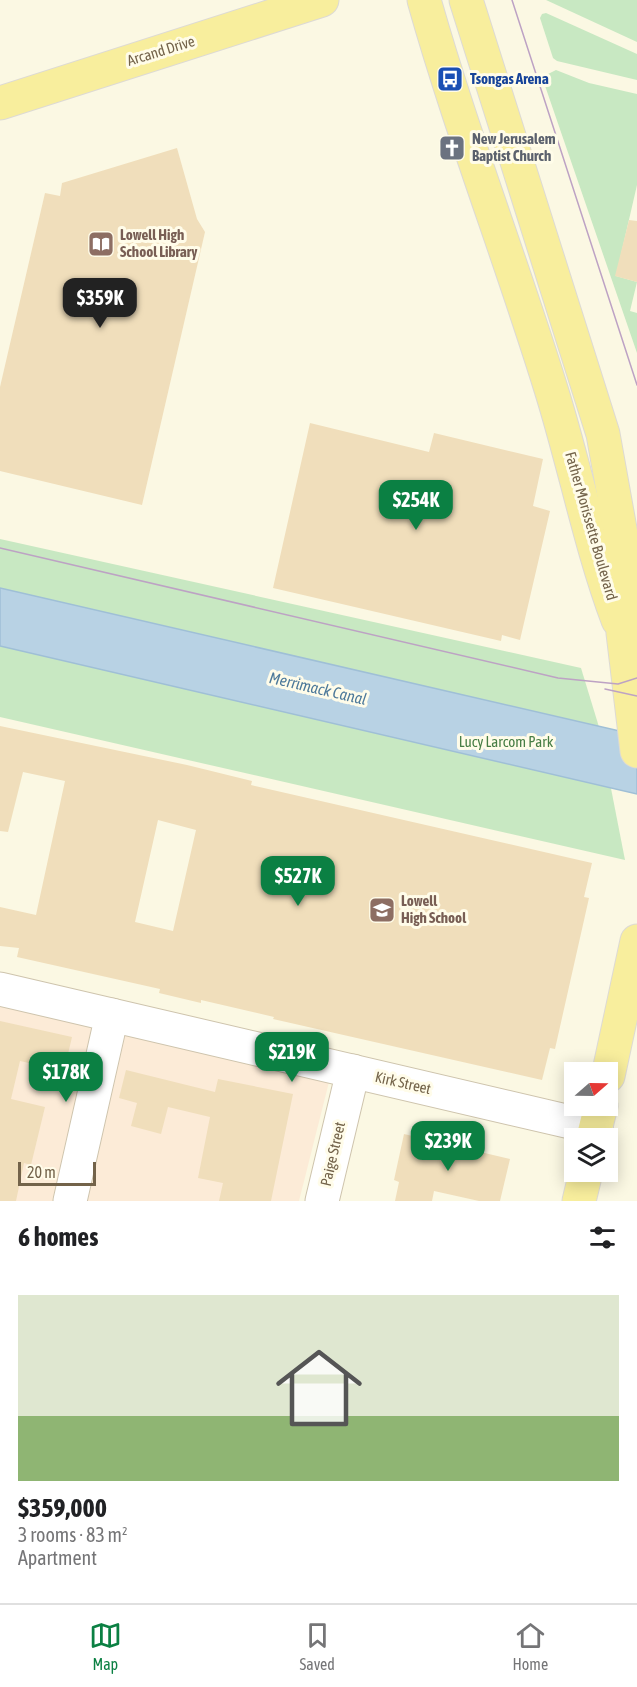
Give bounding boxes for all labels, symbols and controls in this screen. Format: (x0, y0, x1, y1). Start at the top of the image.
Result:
street label: Arcand Drive (125, 32, 197, 69)
bus stop icon: Tsongas Arena (435, 64, 465, 94)
place label: Tsongas Arena (470, 70, 549, 87)
place label: New Jerusalem Baptist Church (472, 130, 556, 164)
church icon: New Jerusalem Baptist Church (437, 133, 467, 163)
place label: Lowell High School Library (120, 226, 198, 260)
library icon: Lowell High School Library (86, 229, 116, 259)
pin: $359K (58, 278, 142, 329)
text: $359K (77, 286, 123, 309)
street label: Father Morissette Boulevard (562, 450, 621, 602)
pin: $254K (374, 480, 458, 531)
text: $254K (393, 488, 439, 511)
water label: Merrimack Canal (268, 668, 368, 708)
park label: Lucy Larcom Park (459, 733, 554, 750)
pin: $527K (256, 856, 340, 907)
text: $527K (275, 864, 321, 887)
place label: Lowell High School (401, 892, 467, 926)
school or university icon: Lowell High School (367, 895, 397, 925)
pin: $219K (250, 1032, 334, 1083)
text: $219K (269, 1040, 315, 1063)
pin: $178K (24, 1052, 108, 1103)
text: $178K (43, 1060, 89, 1083)
north arrow (564, 1062, 618, 1116)
map controls (564, 1062, 618, 1182)
street label: Kirk Street (374, 1068, 433, 1097)
street label: Paige Street (317, 1120, 348, 1188)
pin: $239K (406, 1121, 490, 1172)
button: layers (564, 1128, 618, 1182)
text: $239K (425, 1129, 471, 1152)
scale bar (18, 1159, 96, 1186)
text: 20 m (27, 1163, 56, 1181)
icon: filters (586, 1221, 619, 1254)
text: 6 homes (18, 1222, 98, 1252)
icon: home (265, 1334, 373, 1442)
text: $359,000 (18, 1493, 107, 1523)
text: 3 rooms · 83 m² (18, 1523, 128, 1546)
text: Apartment (18, 1546, 97, 1569)
tab: Map (89, 1619, 122, 1673)
tab: Saved (300, 1619, 335, 1673)
tab: Home (513, 1619, 548, 1673)

